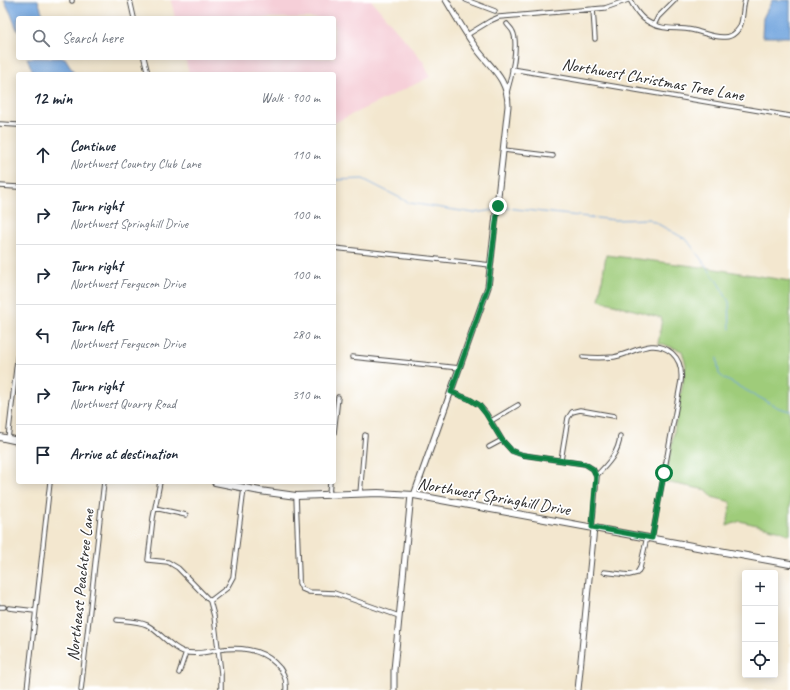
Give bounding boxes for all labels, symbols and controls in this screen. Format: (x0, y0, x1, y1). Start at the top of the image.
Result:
search box (16, 16, 336, 60)
icon: search (30, 27, 52, 49)
text: Search here (62, 29, 123, 48)
street label: Northwest Christmas Tree Lane (560, 53, 747, 106)
text: 12 min (32, 88, 72, 109)
text: Walk · 900 m (261, 90, 320, 106)
text: Continue (70, 137, 115, 156)
icon: ahead (32, 144, 54, 166)
text: 110 m (292, 147, 320, 163)
text: Northwest Country Club Lane (70, 156, 201, 172)
text: Turn right (70, 197, 123, 216)
route end (489, 197, 507, 215)
icon: right (32, 204, 54, 226)
text: 100 m (292, 207, 320, 223)
text: Northwest Springhill Drive (70, 216, 188, 232)
text: Turn right (70, 257, 123, 276)
icon: right (32, 264, 54, 286)
text: 100 m (292, 267, 320, 283)
text: Northwest Ferguson Drive (70, 276, 186, 292)
text: Turn left (70, 317, 113, 336)
icon: left (32, 324, 54, 346)
text: 280 m (292, 327, 320, 343)
text: Northwest Ferguson Drive (70, 336, 186, 352)
text: Turn right (70, 377, 123, 396)
icon: right (32, 384, 54, 406)
text: 310 m (292, 387, 320, 403)
text: Northwest Quarry Road (70, 396, 176, 412)
icon: arrive (32, 444, 54, 466)
text: Arrive at destination (70, 445, 177, 464)
route start (655, 464, 673, 482)
street label: Northwest Springhill Drive (416, 473, 573, 520)
street label: Northeast Peachtree Lane (62, 507, 99, 662)
map controls (742, 570, 778, 678)
button: + (742, 570, 778, 606)
button: − (742, 606, 778, 642)
button: locate (742, 642, 778, 678)

